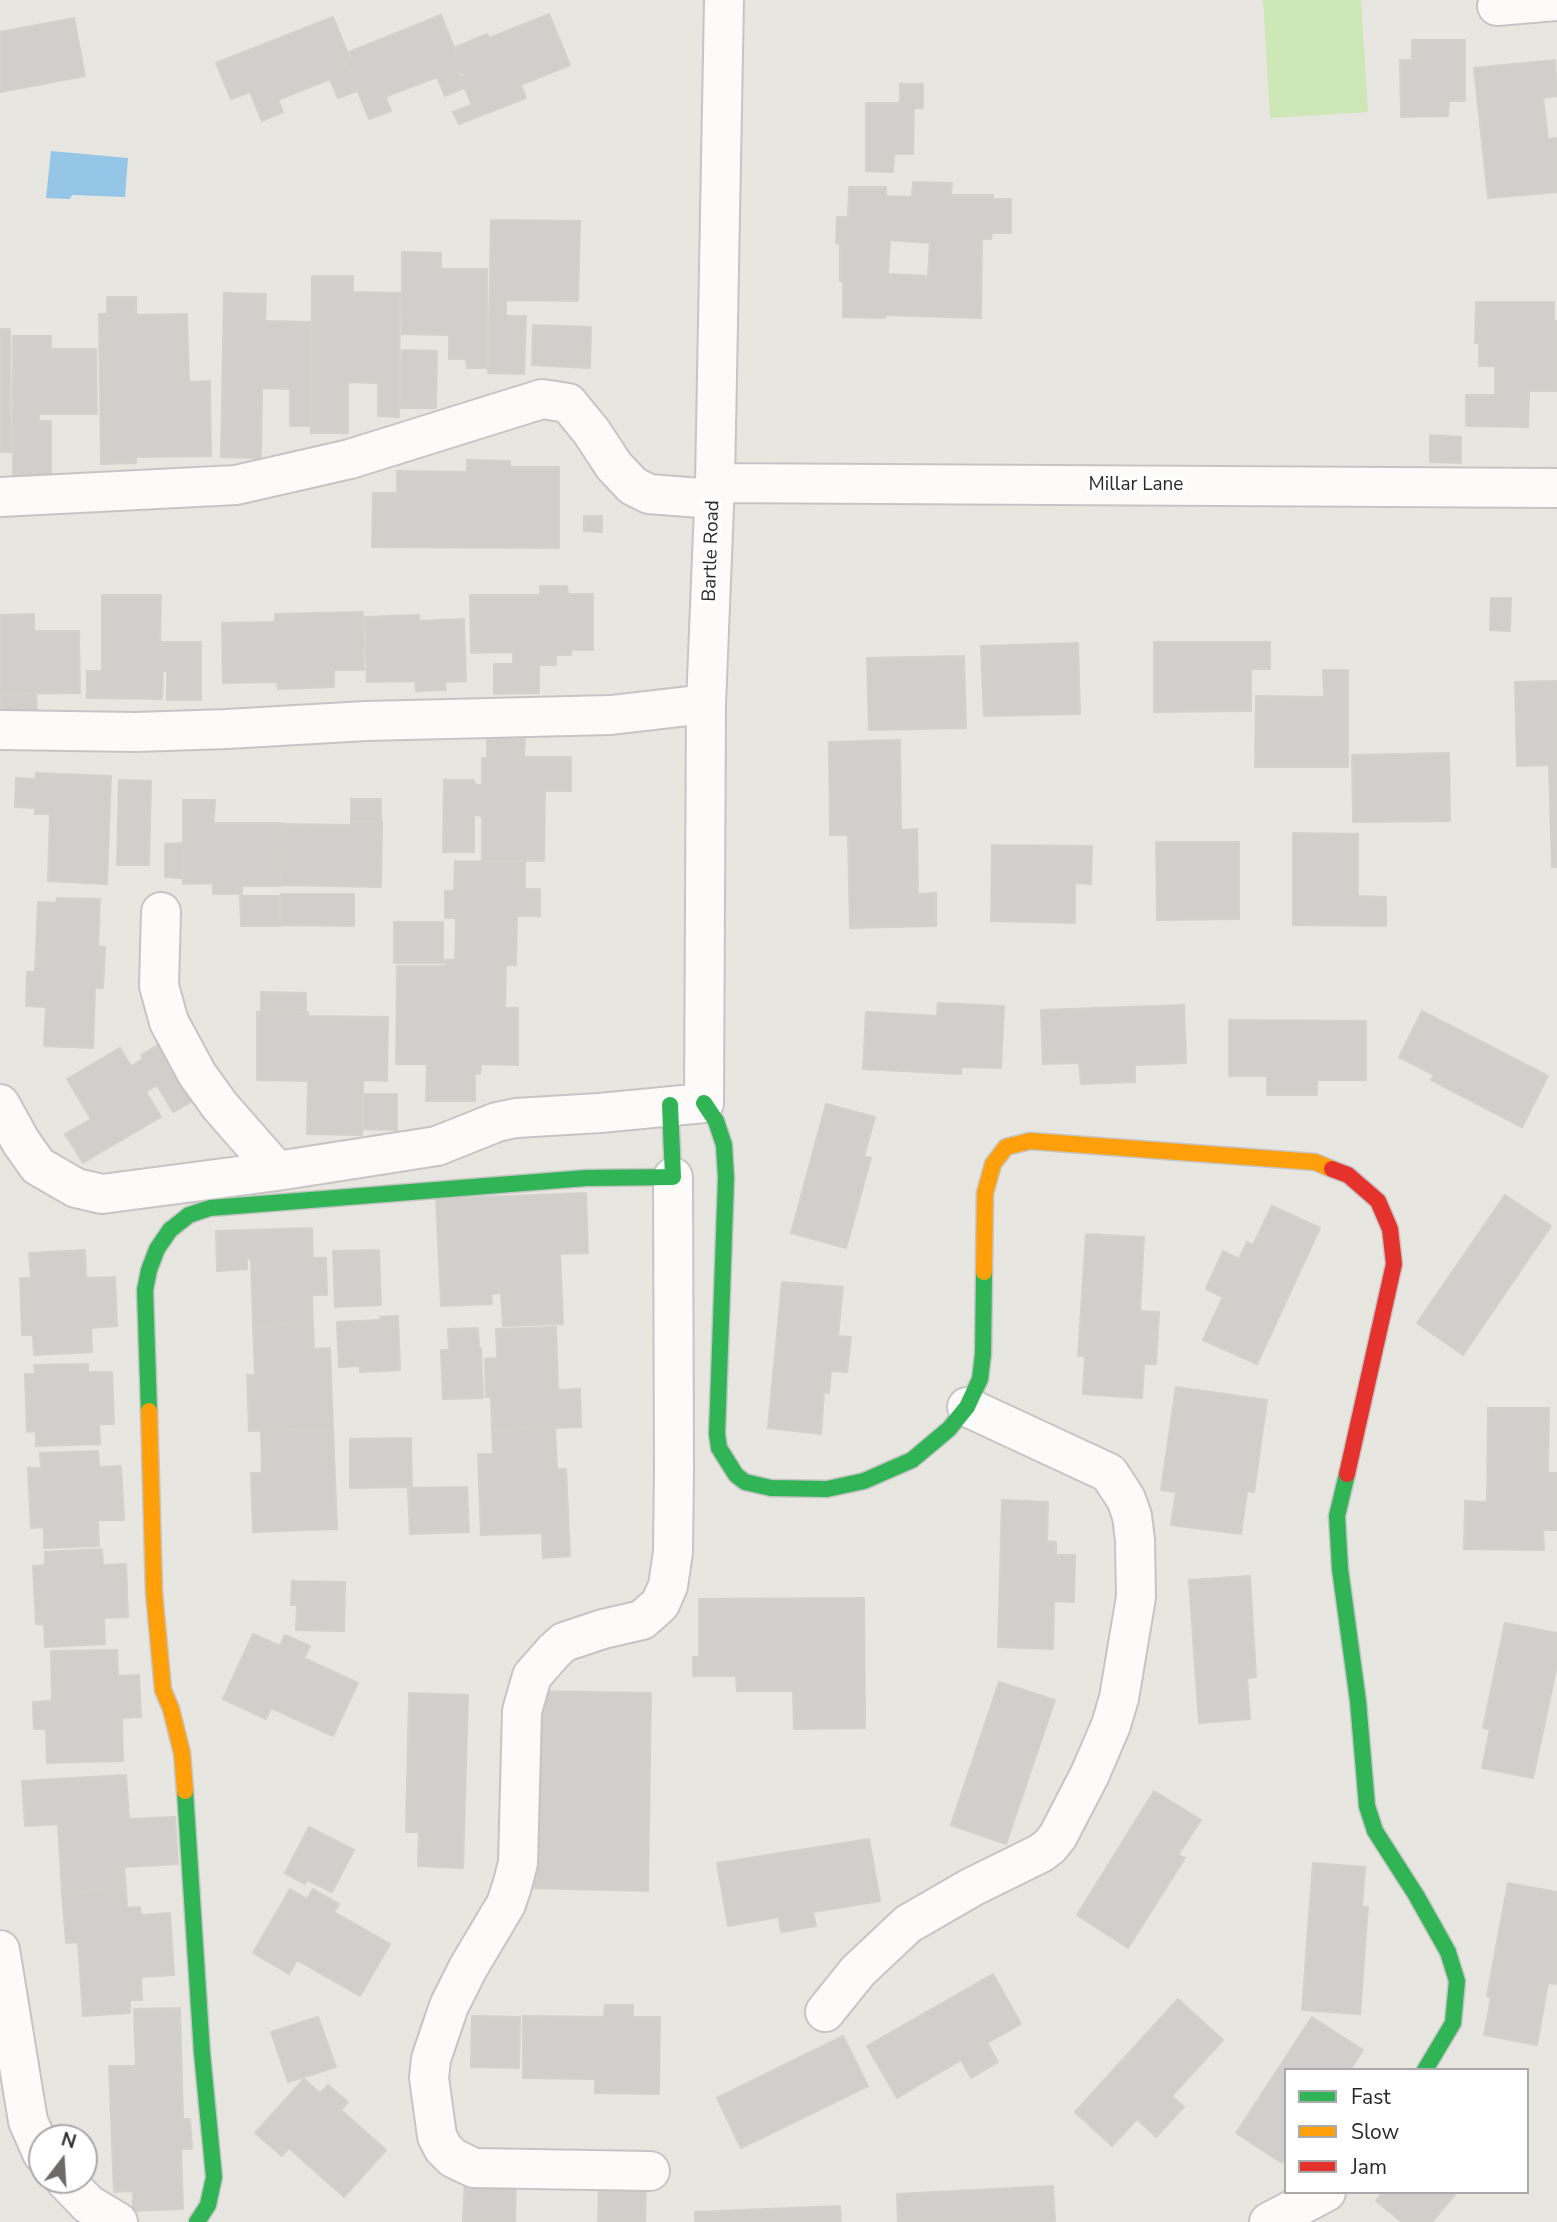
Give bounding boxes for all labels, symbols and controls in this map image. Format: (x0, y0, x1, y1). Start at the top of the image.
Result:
street label: Millar Lane (1089, 474, 1183, 496)
street label: Bartle Road (699, 500, 725, 602)
legend (1284, 2068, 1529, 2194)
text: Fast (1351, 2083, 1391, 2111)
text: Slow (1351, 2118, 1399, 2146)
north arrow (28, 2124, 98, 2194)
text: N (58, 2126, 79, 2155)
text: Jam (1351, 2153, 1387, 2181)

